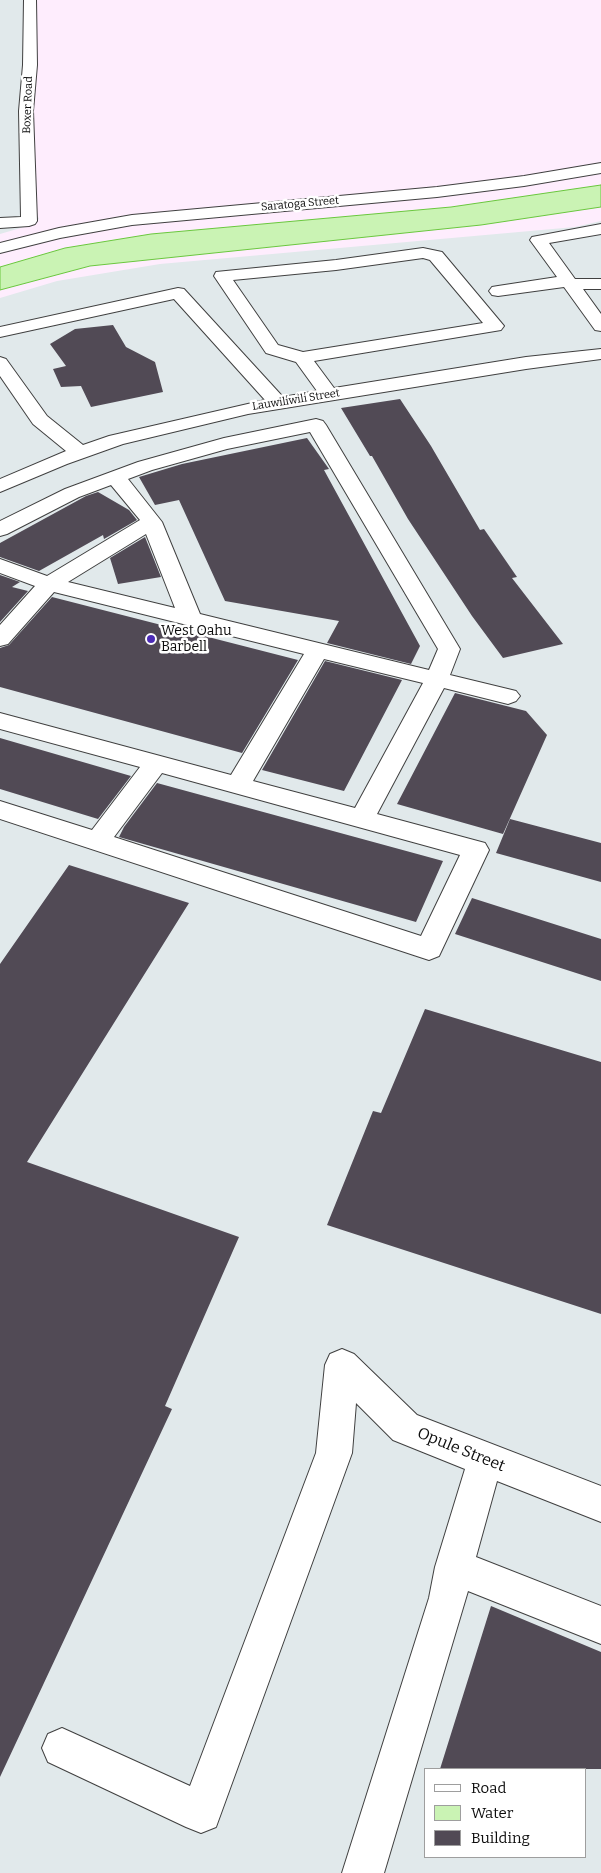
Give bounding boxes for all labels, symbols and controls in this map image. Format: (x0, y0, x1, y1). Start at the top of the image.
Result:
street label: Boxer Road (20, 76, 36, 134)
street label: Saratoga Street (260, 194, 340, 214)
street label: Lauwiliwili Street (251, 387, 341, 413)
place label: West Oahu Barbell (161, 623, 232, 656)
marker: West Oahu Barbell (145, 633, 157, 645)
street label: Opule Street (414, 1424, 508, 1476)
legend (424, 1768, 586, 1858)
text: Road (471, 1779, 506, 1797)
text: Water (471, 1804, 513, 1822)
text: Building (471, 1829, 530, 1847)

